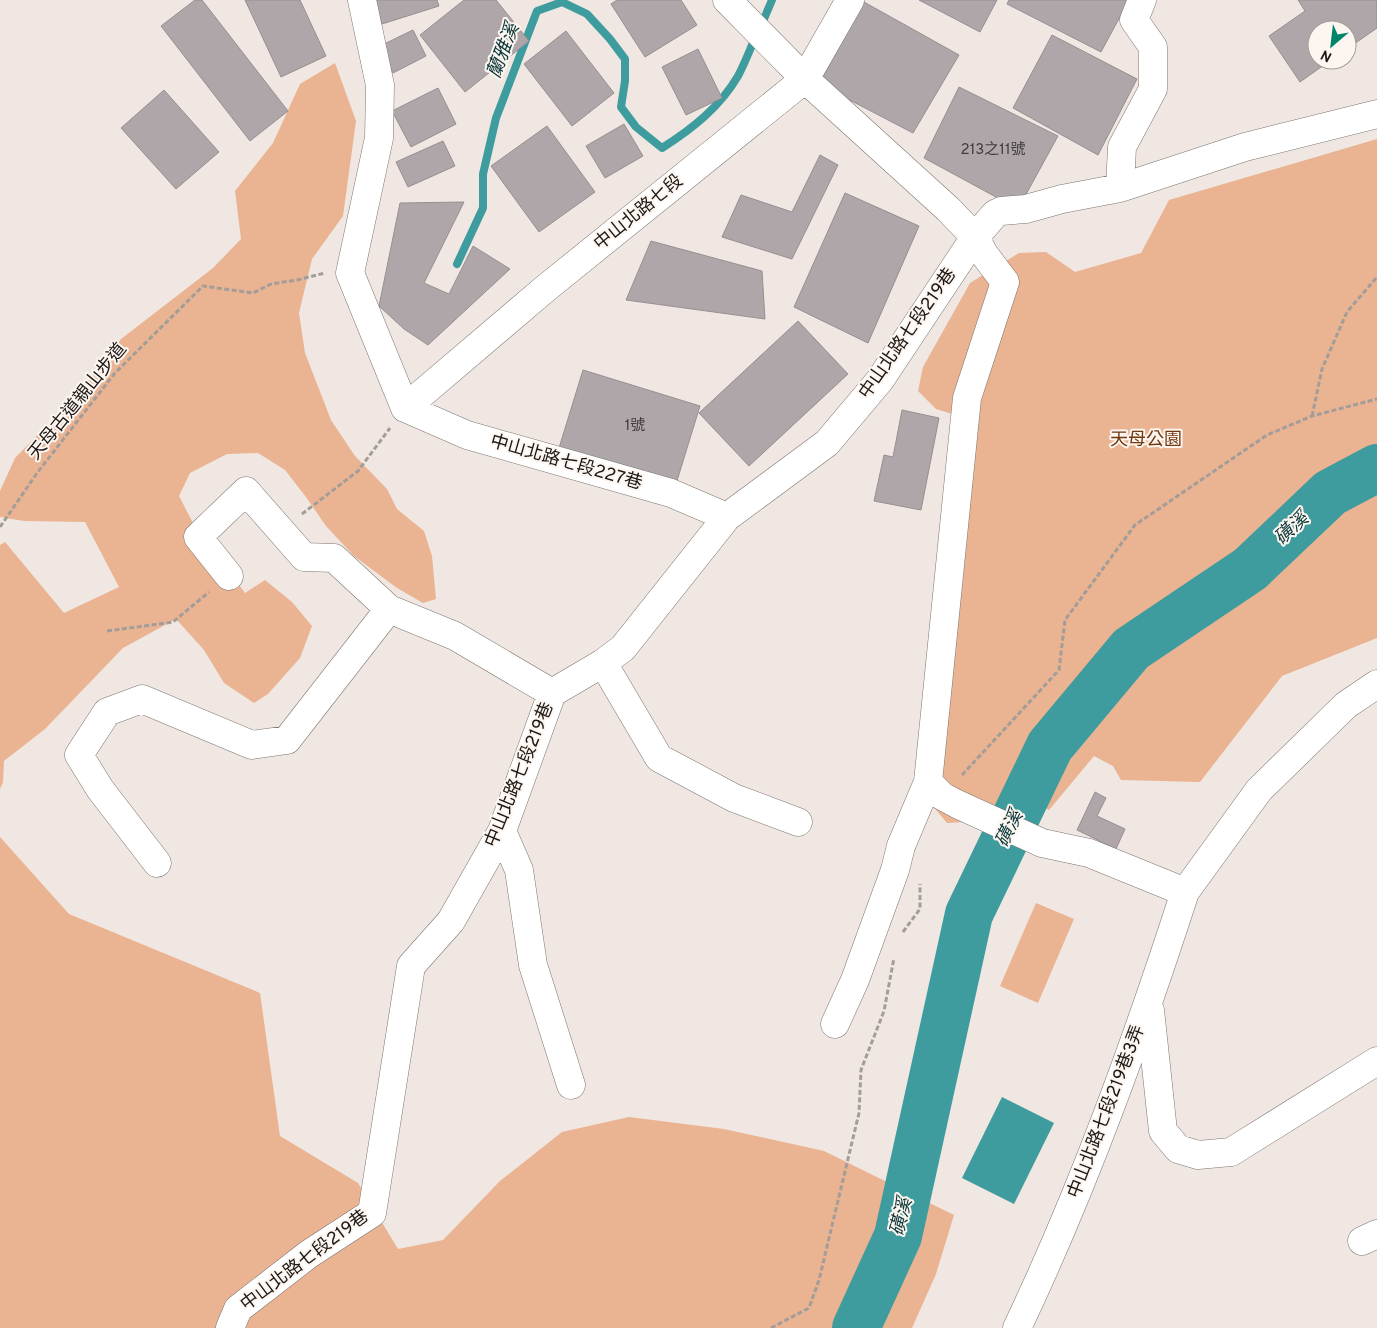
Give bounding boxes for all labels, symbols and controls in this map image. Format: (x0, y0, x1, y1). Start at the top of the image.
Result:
water label: 蘭雅溪 (483, 17, 526, 82)
north arrow (1307, 20, 1357, 70)
text: N (1318, 45, 1335, 65)
house number: 213之11號 (961, 141, 1026, 160)
street label: 中山北路七段 (590, 170, 688, 256)
street label: 中山北路七段219巷 (854, 264, 962, 404)
street label: 天母古道親山步道 (24, 339, 132, 465)
house number: 1號 (625, 417, 645, 436)
park label: 天母公園 (1110, 429, 1182, 452)
street label: 中山北路七段227巷 (487, 430, 645, 496)
water label: 磺溪 (1270, 505, 1316, 551)
street label: 中山北路七段219巷 (480, 699, 560, 851)
water label: 磺溪 (991, 804, 1030, 851)
street label: 中山北路七段219巷3弄 (1063, 1022, 1151, 1202)
water label: 磺溪 (886, 1193, 919, 1238)
street label: 中山北路七段219巷 (236, 1205, 374, 1317)

